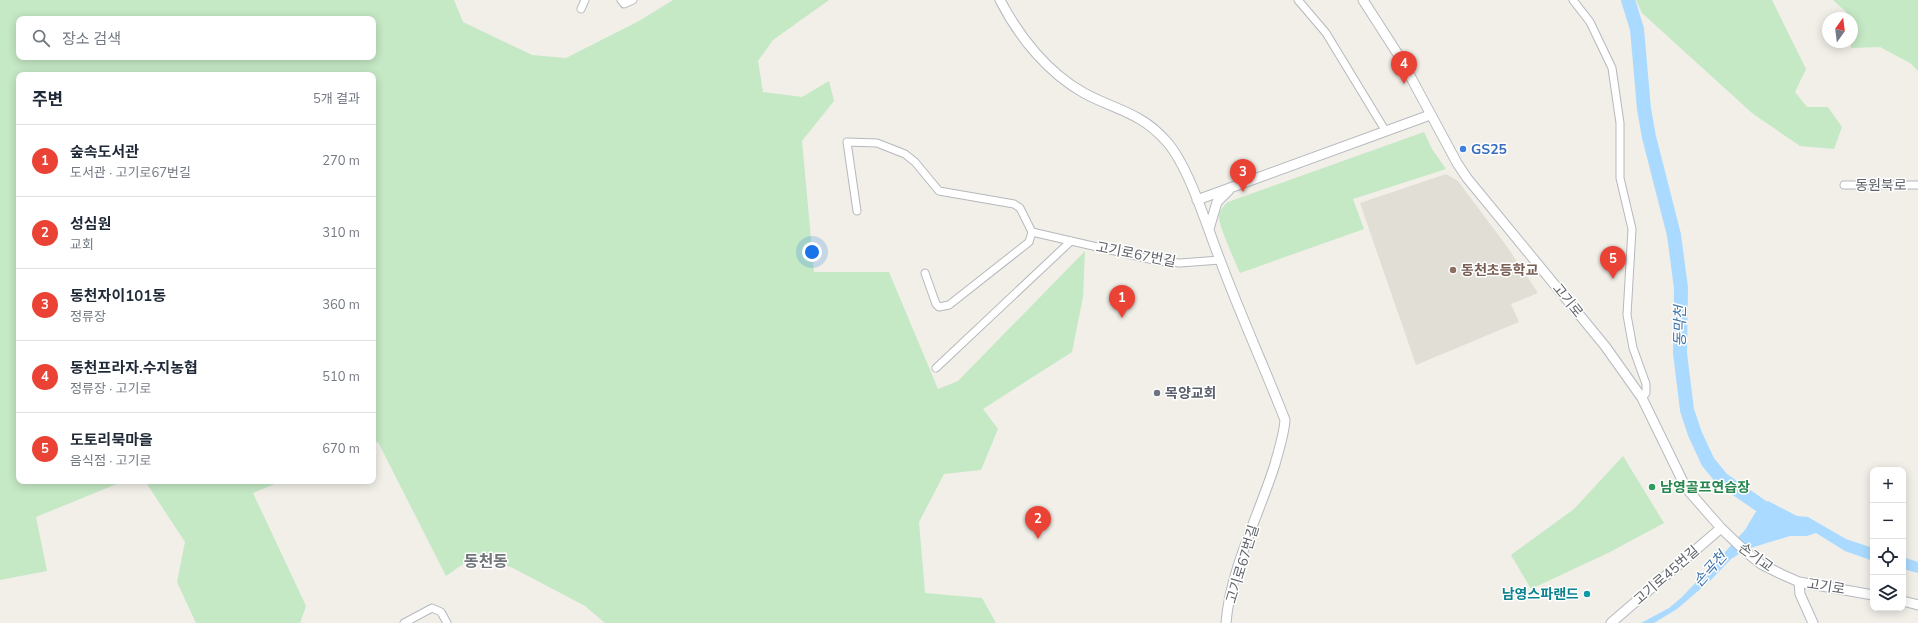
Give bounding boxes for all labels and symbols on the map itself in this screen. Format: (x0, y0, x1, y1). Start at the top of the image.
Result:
north arrow (1822, 12, 1858, 48)
pin: 4 (1391, 51, 1417, 84)
place label: GS25 (1471, 140, 1507, 159)
marker: GS25 (1458, 144, 1468, 154)
pin: 3 (1230, 159, 1256, 192)
street label: 동원북로 (1855, 176, 1907, 195)
street label: 고기로67번길 (1094, 237, 1178, 272)
your location (802, 242, 822, 262)
pin: 5 (1600, 246, 1626, 279)
place label: 동천초등학교 (1461, 261, 1538, 280)
marker: 동천초등학교 (1448, 265, 1458, 275)
street label: 고기로 (1548, 279, 1587, 321)
pin: 1 (1109, 285, 1135, 318)
water label: 동막천 (1670, 303, 1690, 347)
place label: 목양교회 (1165, 384, 1217, 403)
marker: 목양교회 (1152, 388, 1162, 398)
place label: 남영골프연습장 (1660, 478, 1750, 497)
marker: 남영골프연습장 (1647, 482, 1657, 492)
pin: 2 (1025, 506, 1051, 539)
street label: 고기로67번길 (1222, 523, 1263, 606)
street label: 손기교 (1734, 538, 1777, 577)
street label: 고기로45번길 (1629, 542, 1703, 609)
water label: 손곡천 (1689, 545, 1733, 591)
district label: 동천동 (464, 551, 508, 573)
street label: 고기로 (1805, 574, 1847, 599)
place label: 남영스파랜드 (1502, 585, 1579, 604)
marker: 남영스파랜드 (1582, 589, 1592, 599)

